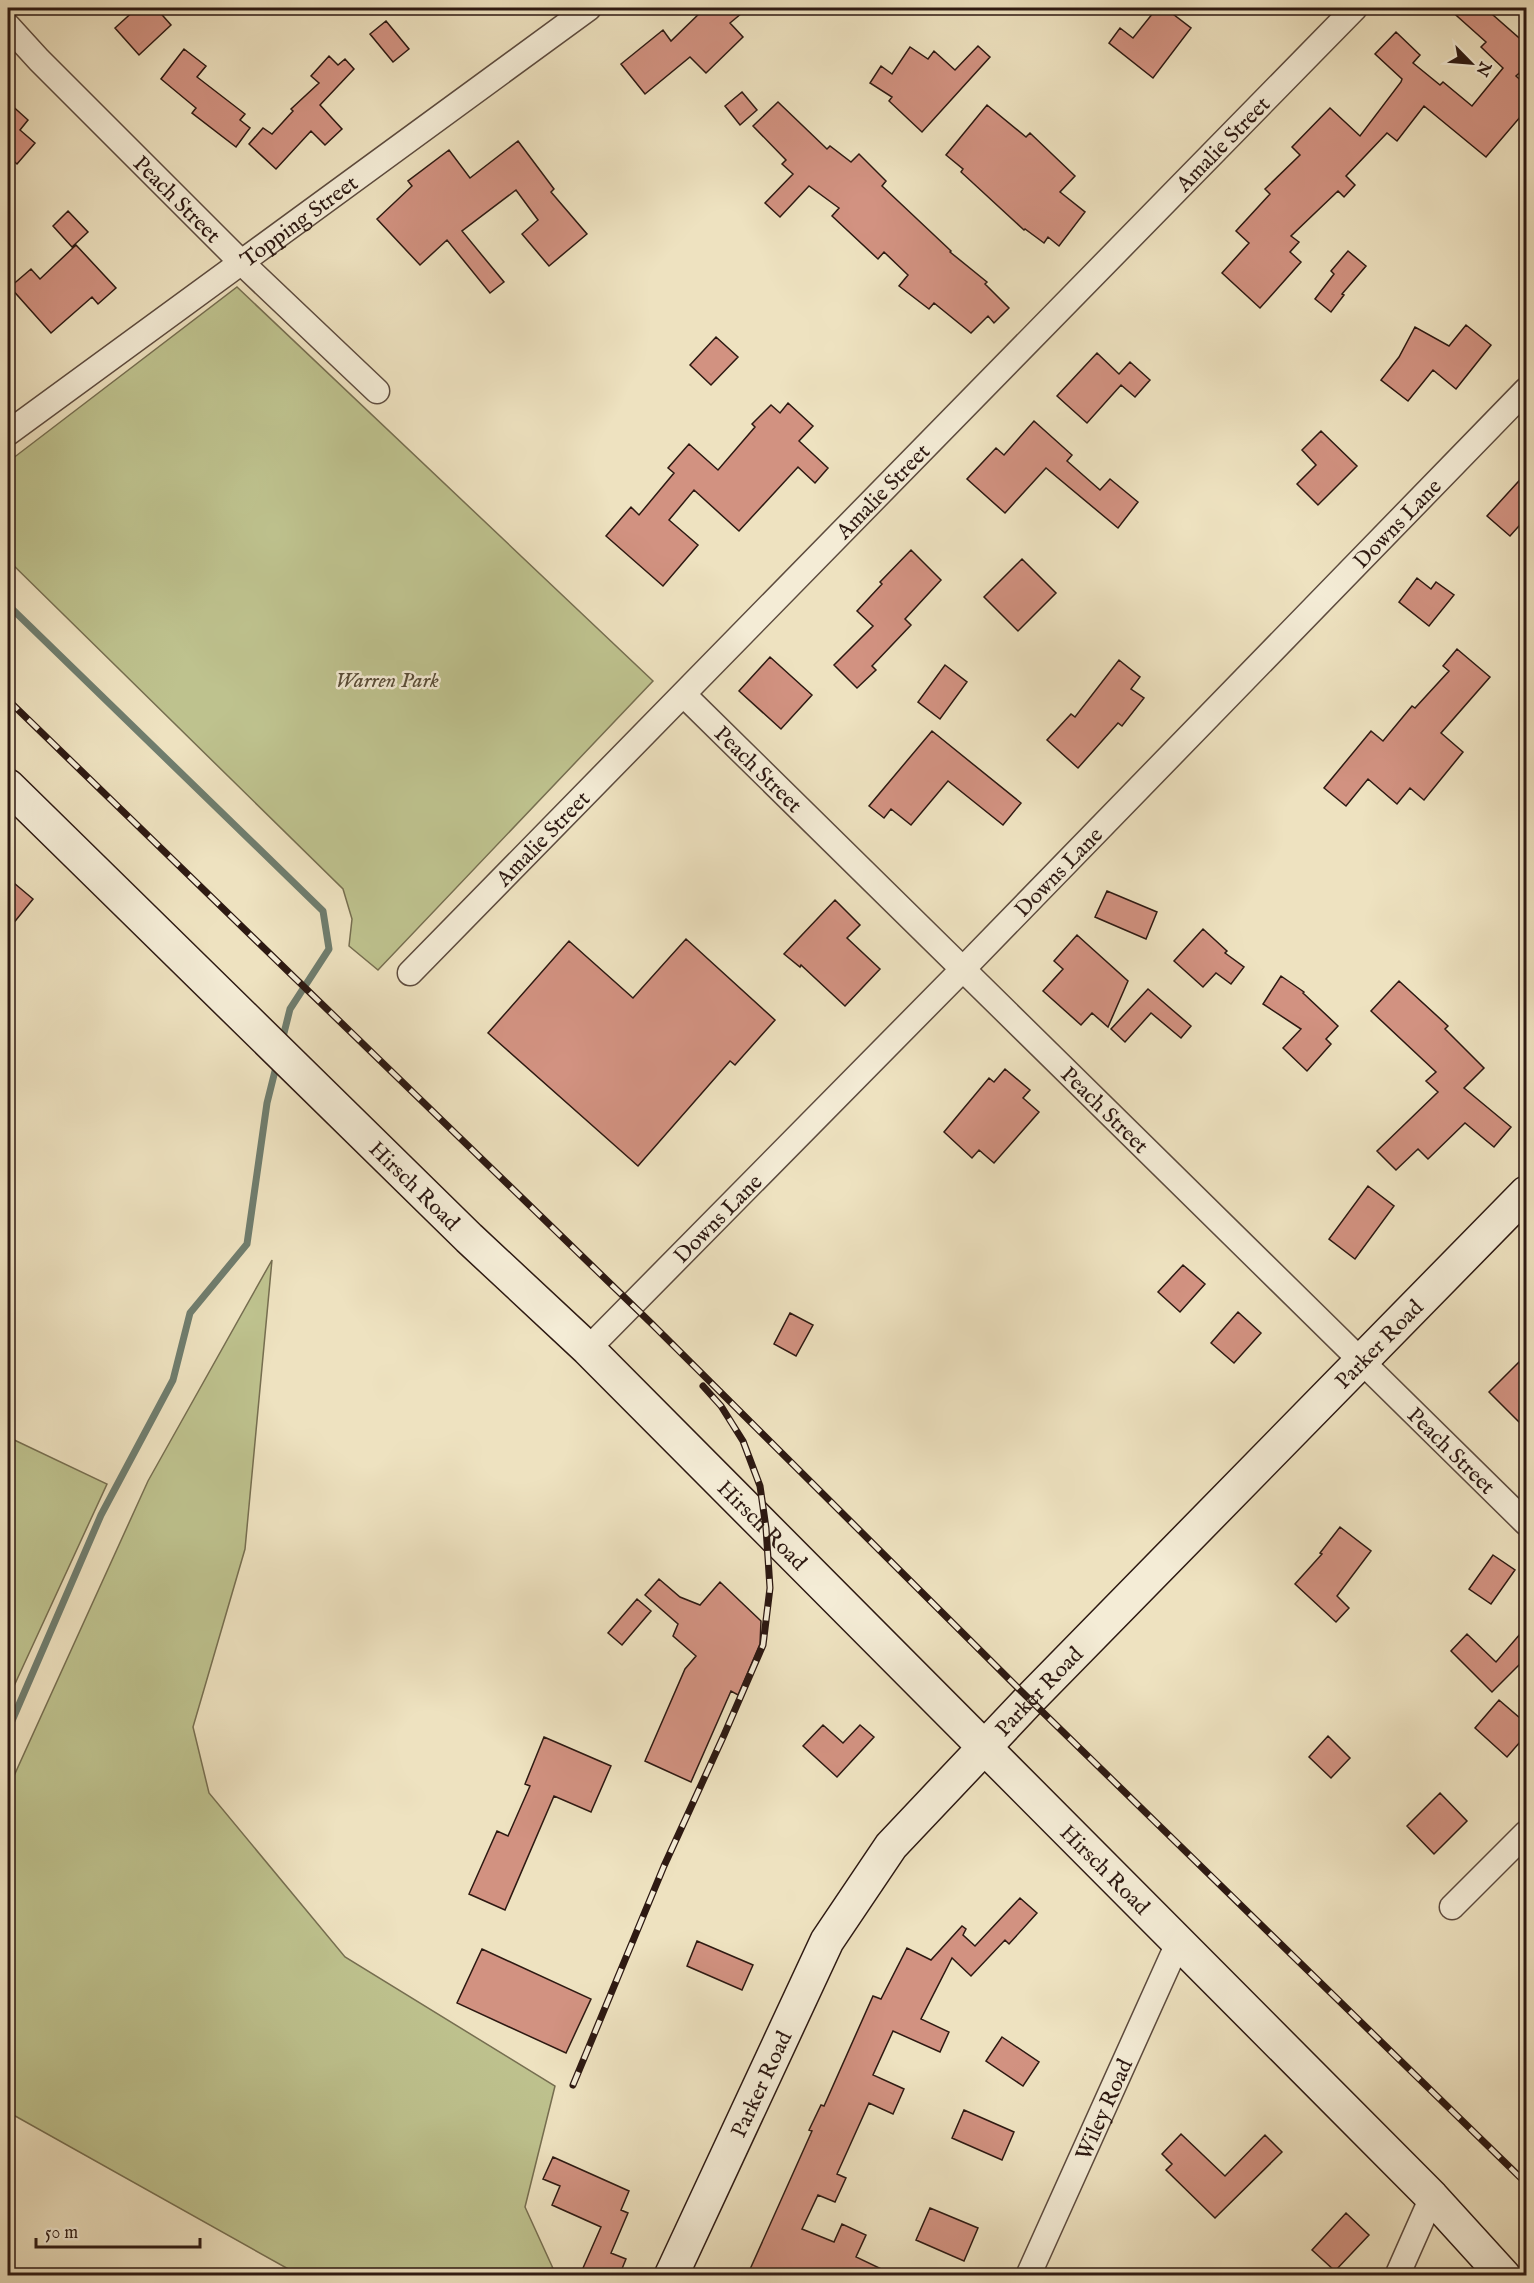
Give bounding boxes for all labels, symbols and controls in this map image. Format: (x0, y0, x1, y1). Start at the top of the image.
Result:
north arrow (1441, 33, 1501, 93)
text: N (1471, 57, 1495, 79)
street label: Amalie Street (1170, 91, 1277, 199)
street label: Peach Street (126, 150, 226, 250)
street label: Topping Street (235, 170, 364, 274)
street label: Amalie Street (830, 438, 937, 547)
street label: Downs Lane (1348, 473, 1448, 575)
park label: Warren Park (335, 667, 439, 695)
street label: Peach Street (707, 721, 808, 820)
street label: Amalie Street (490, 785, 597, 894)
street label: Downs Lane (1009, 822, 1109, 924)
street label: Peach Street (1054, 1061, 1154, 1161)
street label: Hirsch Road (362, 1136, 465, 1237)
street label: Downs Lane (668, 1169, 769, 1270)
street label: Parker Road (1330, 1294, 1430, 1396)
street label: Peach Street (1401, 1402, 1501, 1501)
street label: Hirsch Road (710, 1475, 812, 1577)
street label: Parker Road (990, 1641, 1090, 1743)
street label: Hirsch Road (1053, 1819, 1155, 1922)
street label: Parker Road (725, 2027, 799, 2142)
street label: Wiley Road (1070, 2055, 1140, 2165)
scale bar (36, 2211, 200, 2249)
text: 50 m (45, 2222, 78, 2245)

